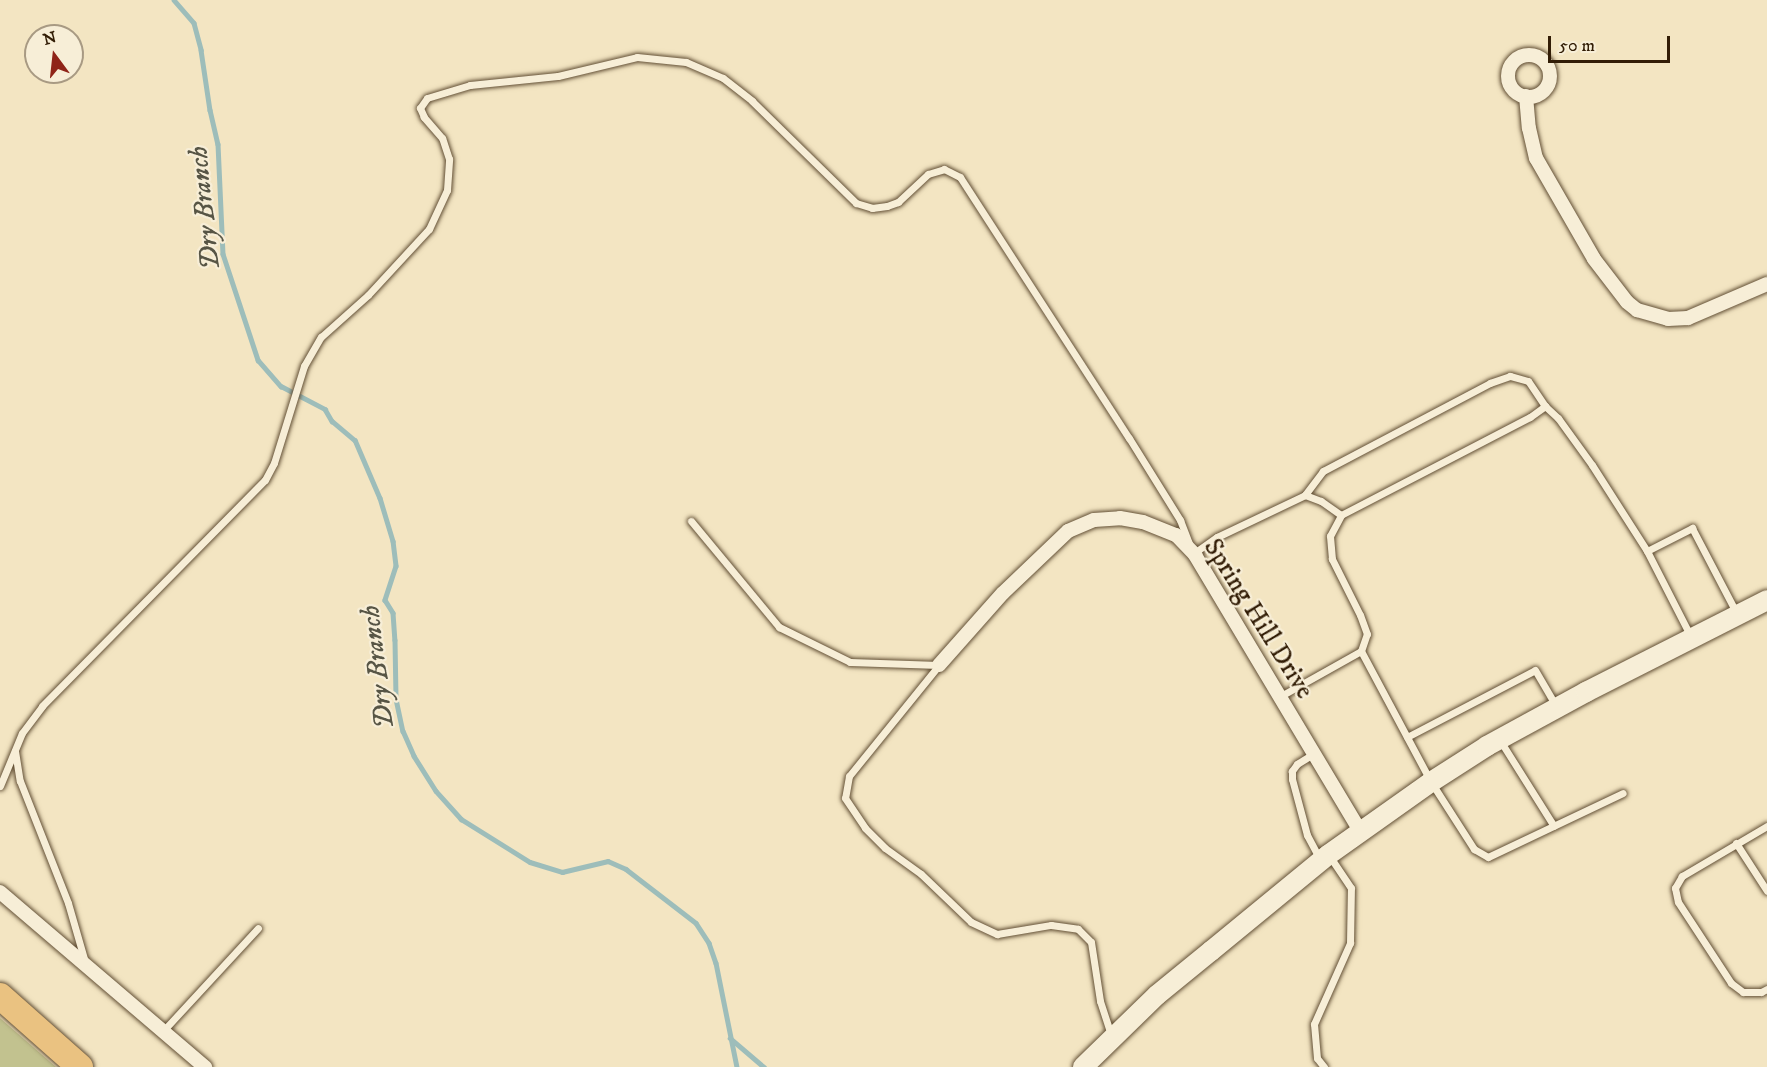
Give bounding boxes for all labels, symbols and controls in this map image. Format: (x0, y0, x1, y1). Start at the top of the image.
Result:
north arrow (24, 24, 84, 84)
scale bar (1551, 24, 1672, 62)
text: N (41, 27, 59, 50)
text: 50 m (1559, 35, 1595, 57)
water label: Dry Branch (182, 145, 228, 271)
street label: Spring Hill Drive (1196, 533, 1320, 705)
water label: Dry Branch (354, 603, 402, 731)

